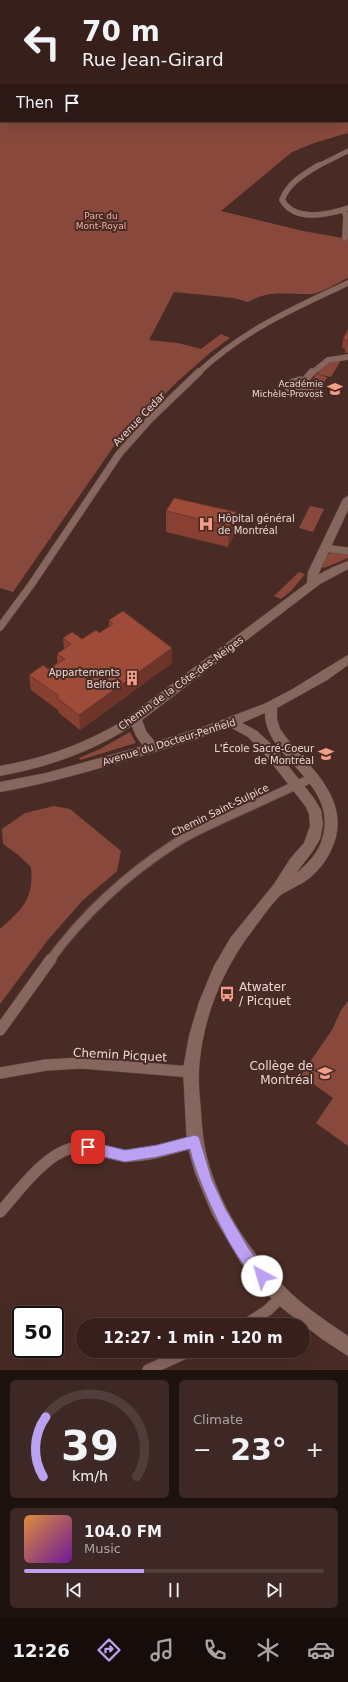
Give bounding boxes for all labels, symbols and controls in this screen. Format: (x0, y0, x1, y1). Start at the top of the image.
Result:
text: 70 m (82, 15, 160, 48)
icon: left (16, 16, 68, 68)
text: Rue Jean-Girard (82, 49, 224, 70)
icon: arrive (61, 92, 83, 114)
text: Then (16, 94, 53, 112)
park label: Parc du Mont-Royal (76, 211, 126, 231)
place label: Académie Michèle-Provost (252, 379, 323, 399)
school or university icon: Académie Michèle-Provost (326, 380, 344, 398)
street label: Avenue Cedar (111, 389, 168, 448)
place label: Hôpital général de Montréal (218, 513, 295, 536)
hospital icon: Hôpital général de Montréal (197, 515, 215, 533)
street label: Chemin de la Côte-des-Neiges (116, 634, 246, 732)
place label: Appartements Belfort (49, 667, 120, 690)
building icon: Appartements Belfort (123, 669, 141, 687)
street label: Avenue du Docteur-Penfield (101, 716, 237, 768)
place label: L'École Sacré-Coeur de Montréal (214, 742, 315, 766)
school or university icon: L'École Sacré-Coeur de Montréal (317, 745, 335, 763)
street label: Chemin Saint-Sulpice (170, 782, 270, 838)
place label: Atwater / Picquet (239, 980, 291, 1008)
bus stop icon: Atwater / Picquet (218, 985, 236, 1003)
street label: Chemin Picquet (73, 1046, 168, 1064)
place label: Collège de Montréal (249, 1059, 313, 1087)
school or university icon: Collège de Montréal (316, 1064, 334, 1082)
pin (71, 1130, 105, 1164)
icon: arrive (77, 1136, 99, 1158)
position arrow (241, 1255, 283, 1297)
speed limit sign: 50 (12, 1306, 64, 1358)
text: 12:27 · 1 min · 120 m (103, 1329, 283, 1347)
text: Climate (193, 1412, 243, 1427)
text: 39 (61, 1421, 118, 1470)
text: 23° (230, 1432, 287, 1467)
text: − (193, 1437, 211, 1462)
text: + (306, 1437, 324, 1462)
text: km/h (71, 1468, 108, 1484)
text: 104.0 FM (84, 1523, 162, 1541)
text: Music (84, 1541, 121, 1556)
icon: previous (63, 1579, 85, 1601)
icon: pause (163, 1579, 185, 1601)
icon: next (263, 1579, 285, 1601)
icon: directions (95, 1636, 123, 1664)
icon: music (148, 1636, 176, 1664)
icon: phone (201, 1636, 229, 1664)
icon: climate (254, 1636, 282, 1664)
icon: car (307, 1636, 335, 1664)
text: 12:26 (13, 1640, 70, 1661)

